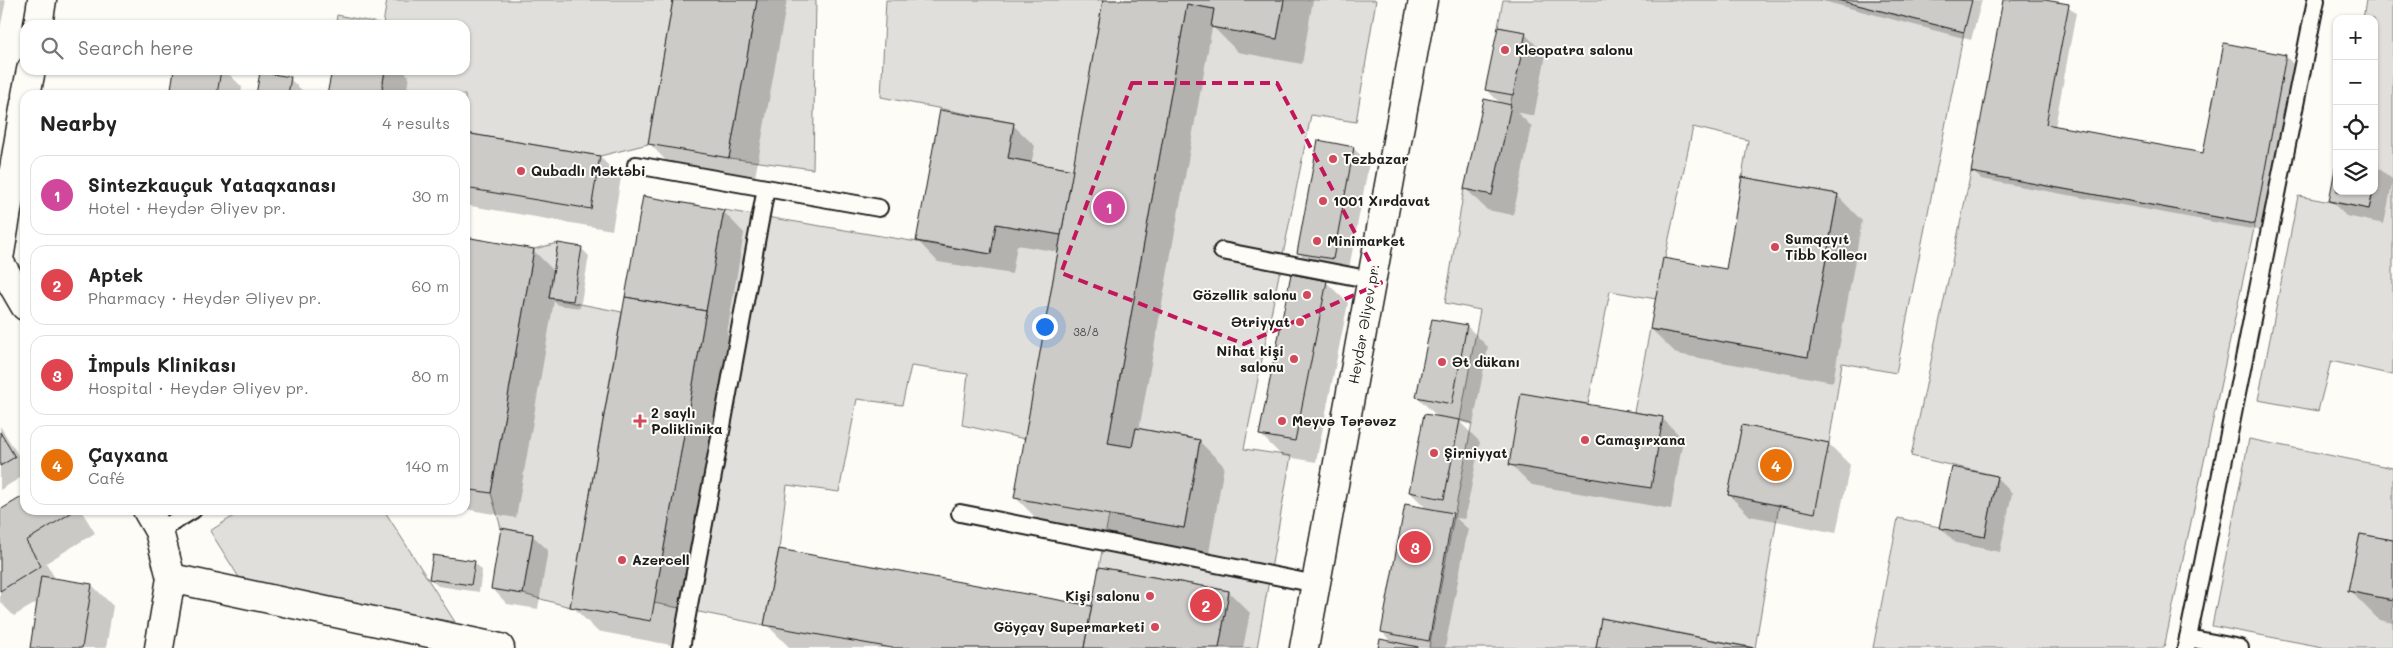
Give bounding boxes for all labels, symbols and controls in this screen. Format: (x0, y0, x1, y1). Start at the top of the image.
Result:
map controls (2333, 15, 2378, 195)
button: + (2333, 15, 2378, 60)
search box (20, 20, 470, 75)
icon: search (38, 34, 66, 62)
text: Search here (78, 35, 194, 60)
place label: Kleopatra salonu (1515, 40, 1633, 59)
marker: Kleopatra salonu (1499, 44, 1511, 56)
button: − (2333, 60, 2378, 105)
button: locate (2333, 105, 2378, 150)
text: Nearby (40, 109, 117, 136)
text: 4 results (382, 112, 450, 133)
place label: Tezbazar (1343, 149, 1409, 168)
button: layers (2333, 150, 2378, 195)
marker: Tezbazar (1327, 153, 1339, 165)
place label: Qubadlı Məktəbi (531, 161, 646, 180)
marker: Qubadlı Məktəbi (515, 165, 527, 177)
text: Sintezkauçuk Yataqxanası (88, 172, 337, 197)
text: 1 (53, 185, 61, 206)
text: 30 m (412, 185, 449, 206)
pin: 1 (1093, 188, 1125, 226)
place label: 1001 Xırdavat (1333, 191, 1430, 210)
marker: 1001 Xırdavat (1317, 195, 1329, 207)
text: Hotel · Heydər Əliyev pr. (88, 197, 286, 218)
place label: Sumqayıt Tibb Kollecı (1785, 229, 1868, 264)
place label: Minimarket (1327, 231, 1405, 250)
marker: Minimarket (1311, 235, 1323, 247)
marker: Sumqayıt Tibb Kollecı (1769, 241, 1781, 253)
text: Aptek (88, 262, 143, 287)
street label: Heydər Əliyev pr. (1344, 262, 1383, 385)
text: 2 (53, 275, 61, 296)
text: 60 m (412, 275, 449, 296)
place label: Gözəllik salonu (1193, 285, 1297, 304)
text: Pharmacy · Heydər Əliyev pr. (88, 287, 321, 308)
marker: Gözəllik salonu (1301, 289, 1313, 301)
place label: Ətriyyat (1231, 312, 1290, 331)
your location (1032, 314, 1058, 340)
marker: Ətriyyat (1294, 316, 1306, 328)
house number: 38/8 (1073, 324, 1099, 339)
place label: Nihat kişi salonu (1217, 341, 1284, 376)
text: İmpuls Klinikası (88, 352, 237, 377)
place label: Ət dükanı (1452, 352, 1520, 371)
marker: Nihat kişi salonu (1288, 353, 1300, 365)
marker: Ət dükanı (1436, 356, 1448, 368)
text: 3 (52, 365, 62, 386)
text: 80 m (412, 365, 449, 386)
text: Hospital · Heydər Əliyev pr. (88, 377, 309, 398)
place label: 2 saylı Poliklinika (651, 403, 723, 438)
place label: Meyvə Tərəvəz (1292, 411, 1396, 430)
marker: 2 saylı Poliklinika (633, 414, 647, 428)
marker: Meyvə Tərəvəz (1276, 415, 1288, 427)
place label: Camaşırxana (1595, 430, 1686, 450)
marker: Camaşırxana (1579, 434, 1591, 446)
text: Çayxana (88, 442, 168, 467)
place label: Şirniyyat (1444, 443, 1508, 462)
pin: 4 (1760, 446, 1792, 484)
marker: Şirniyyat (1428, 447, 1440, 459)
text: 4 (52, 455, 62, 476)
text: 140 m (405, 455, 449, 476)
text: Café (88, 467, 125, 488)
pin: 3 (1399, 528, 1431, 566)
place label: Azercell (632, 550, 690, 569)
marker: Azercell (616, 554, 628, 566)
place label: Kişi salonu (1065, 586, 1140, 606)
pin: 2 (1190, 586, 1222, 624)
marker: Kişi salonu (1144, 590, 1156, 602)
place label: Göyçay Supermarketi (993, 617, 1145, 636)
marker: Göyçay Supermarketi (1149, 621, 1161, 633)

